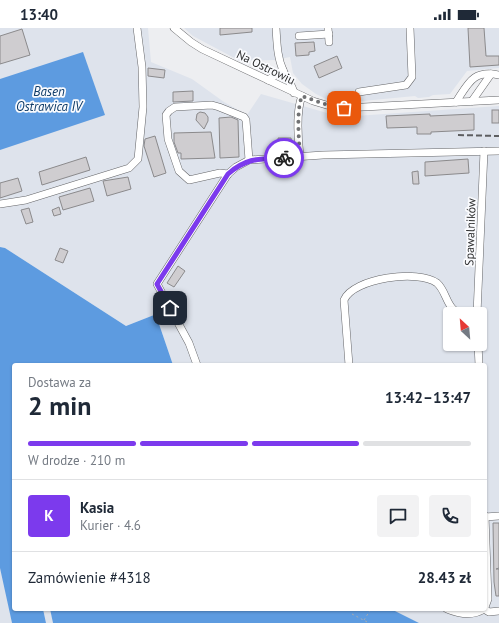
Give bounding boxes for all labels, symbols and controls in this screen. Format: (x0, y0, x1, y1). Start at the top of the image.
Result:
text: 13:40 (20, 5, 58, 24)
street label: Na Ostrowiu (234, 46, 298, 88)
water label: Basen Ostrawica IV (16, 83, 84, 115)
pin (327, 91, 361, 125)
icon: bag (333, 97, 355, 119)
courier (264, 138, 304, 178)
icon: bike (273, 147, 295, 169)
street label: Spawalników (461, 198, 479, 266)
pin (153, 291, 187, 325)
icon: home (159, 297, 181, 319)
north arrow (443, 307, 487, 351)
map controls (443, 307, 487, 351)
text: Dostawa za (28, 374, 91, 391)
text: 13:42–13:47 (385, 388, 471, 407)
text: 2 min (28, 389, 91, 422)
text: W drodze · 210 m (28, 452, 125, 469)
button: chat (377, 495, 419, 537)
button: phone (429, 495, 471, 537)
text: Kasia (80, 498, 114, 517)
text: K (44, 506, 54, 525)
text: Kurier · 4.6 (80, 517, 141, 534)
text: Zamówienie #4318 (28, 568, 151, 587)
text: 28.43 zł (418, 568, 471, 587)

